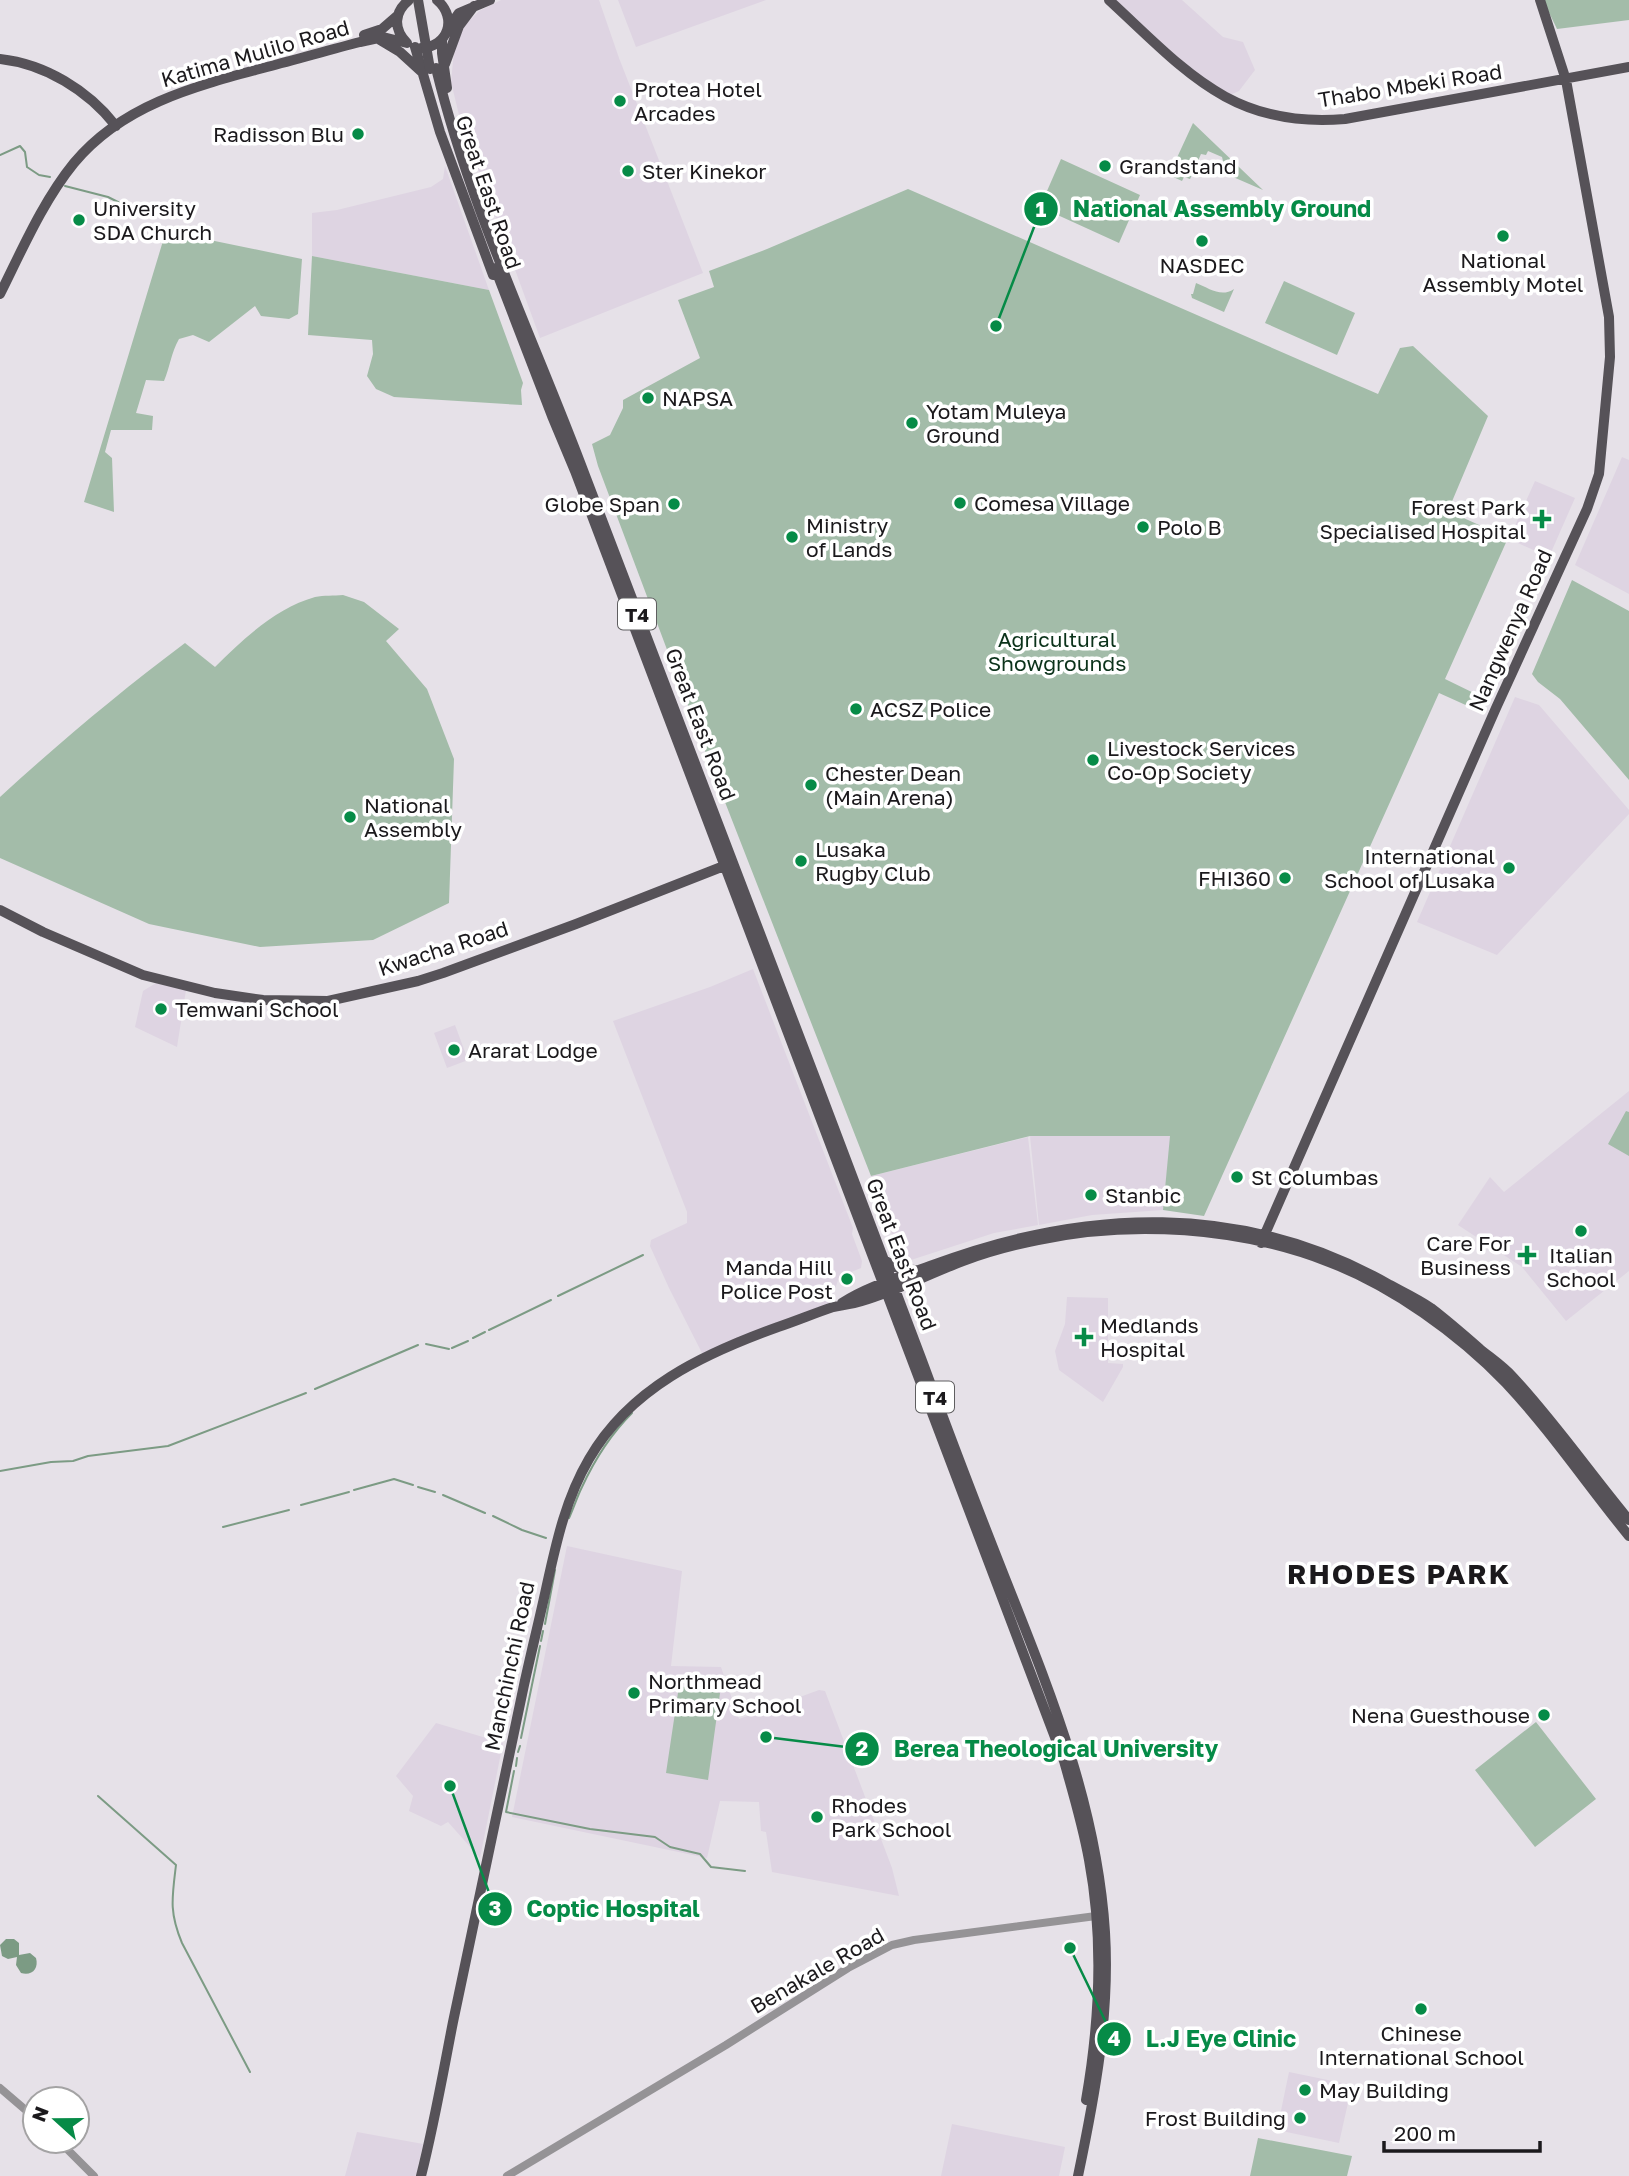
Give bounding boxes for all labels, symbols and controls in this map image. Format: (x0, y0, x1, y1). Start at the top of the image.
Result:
street label: Katima Mulilo Road (158, 14, 352, 92)
street label: Thabo Mbeki Road (1316, 58, 1504, 112)
place label: Protea Hotel Arcades (634, 76, 762, 126)
marker: Protea Hotel Arcades (612, 93, 628, 109)
street label: Great East Road (451, 112, 527, 272)
place label: Radisson Blu (213, 121, 344, 147)
marker: Radisson Blu (350, 126, 366, 142)
place label: Grandstand (1119, 153, 1237, 179)
place label: Ster Kinekor (642, 158, 767, 184)
marker: Grandstand (1097, 158, 1113, 174)
marker: Ster Kinekor (620, 163, 636, 179)
callout: National Assembly Ground (1024, 187, 1385, 231)
text: National Assembly Ground (1073, 194, 1371, 222)
place label: University SDA Church (93, 195, 212, 245)
text: 1 (1036, 196, 1047, 222)
marker: University SDA Church (71, 212, 87, 228)
marker: National Assembly Motel (1495, 228, 1511, 244)
marker: NASDEC (1194, 233, 1210, 249)
place label: National Assembly Motel (1422, 247, 1584, 297)
place label: NASDEC (1160, 252, 1244, 278)
place label: NAPSA (662, 385, 733, 411)
marker: NAPSA (640, 390, 656, 406)
place label: Yotam Muleya Ground (926, 398, 1067, 448)
marker: Yotam Muleya Ground (904, 415, 920, 431)
place label: Comesa Village (974, 490, 1130, 516)
place label: Globe Span (545, 491, 660, 517)
place label: Forest Park Specialised Hospital (1319, 494, 1526, 544)
marker: Comesa Village (952, 495, 968, 511)
marker: Globe Span (666, 496, 682, 512)
marker: Forest Park Specialised Hospital (1532, 509, 1552, 529)
place label: Ministry of Lands (806, 512, 892, 562)
place label: Polo B (1157, 514, 1222, 540)
marker: Polo B (1135, 519, 1151, 535)
marker: Ministry of Lands (784, 529, 800, 545)
street label: Nangwenya Road (1463, 545, 1557, 715)
road number: T4 (618, 598, 656, 629)
park label: Agricultural Showgrounds (988, 626, 1126, 676)
street label: Great East Road (660, 644, 742, 804)
place label: ACSZ Police (870, 696, 991, 722)
marker: ACSZ Police (848, 701, 864, 717)
place label: Livestock Services Co-Op Society (1107, 735, 1295, 785)
marker: Livestock Services Co-Op Society (1085, 752, 1101, 768)
place label: Chester Dean (Main Arena) (825, 760, 961, 810)
marker: Chester Dean (Main Arena) (803, 777, 819, 793)
place label: National Assembly (364, 792, 462, 842)
marker: National Assembly (342, 809, 358, 825)
place label: Lusaka Rugby Club (815, 836, 931, 886)
place label: International School of Lusaka (1324, 843, 1495, 893)
marker: Lusaka Rugby Club (793, 853, 809, 869)
marker: International School of Lusaka (1501, 860, 1517, 876)
place label: FHI360 (1198, 865, 1271, 891)
marker: FHI360 (1277, 870, 1293, 886)
street label: Kwacha Road (375, 915, 511, 981)
place label: Temwani School (175, 996, 339, 1022)
marker: Temwani School (153, 1001, 169, 1017)
place label: Ararat Lodge (468, 1037, 598, 1063)
marker: Ararat Lodge (446, 1042, 462, 1058)
place label: St Columbas (1251, 1164, 1378, 1190)
marker: St Columbas (1229, 1169, 1245, 1185)
street label: Great East Road (861, 1174, 943, 1334)
place label: Stanbic (1105, 1182, 1181, 1208)
marker: Stanbic (1083, 1187, 1099, 1203)
marker: Italian School (1573, 1223, 1589, 1239)
place label: Care For Business (1420, 1230, 1511, 1280)
place label: Italian School (1546, 1242, 1616, 1292)
marker: Care For Business (1517, 1245, 1537, 1265)
place label: Manda Hill Police Post (720, 1254, 833, 1304)
marker: Manda Hill Police Post (839, 1271, 855, 1287)
place label: Medlands Hospital (1100, 1312, 1199, 1362)
marker: Medlands Hospital (1074, 1327, 1094, 1347)
road number: T4 (916, 1382, 954, 1413)
district label: RHODES PARK (1287, 1557, 1511, 1590)
street label: Manchinchi Road (478, 1579, 540, 1753)
place label: Northmead Primary School (648, 1668, 802, 1718)
marker: Northmead Primary School (626, 1685, 642, 1701)
place label: Nena Guesthouse (1351, 1702, 1530, 1728)
marker: Nena Guesthouse (1536, 1707, 1552, 1723)
callout: Berea Theological University (845, 1727, 1232, 1771)
text: Berea Theological University (894, 1734, 1218, 1762)
text: 2 (856, 1735, 869, 1761)
place label: Rhodes Park School (831, 1792, 951, 1842)
marker: Rhodes Park School (809, 1809, 825, 1825)
callout: Coptic Hospital (477, 1887, 714, 1931)
text: Coptic Hospital (526, 1894, 700, 1922)
text: 3 (489, 1895, 501, 1921)
street label: Benakale Road (746, 1921, 888, 2019)
marker: Chinese International School (1413, 2001, 1429, 2017)
callout: L.J Eye Clinic (1097, 2017, 1311, 2061)
place label: Chinese International School (1318, 2020, 1524, 2070)
text: L.J Eye Clinic (1146, 2024, 1296, 2052)
text: 4 (1107, 2025, 1121, 2051)
place label: May Building (1319, 2077, 1449, 2103)
marker: May Building (1297, 2082, 1313, 2098)
north arrow (21, 2085, 91, 2155)
text: N (26, 2103, 53, 2125)
place label: Frost Building (1145, 2105, 1286, 2131)
marker: Frost Building (1292, 2110, 1308, 2126)
scale bar (1384, 2110, 1540, 2154)
text: 200 m (1394, 2120, 1456, 2146)

